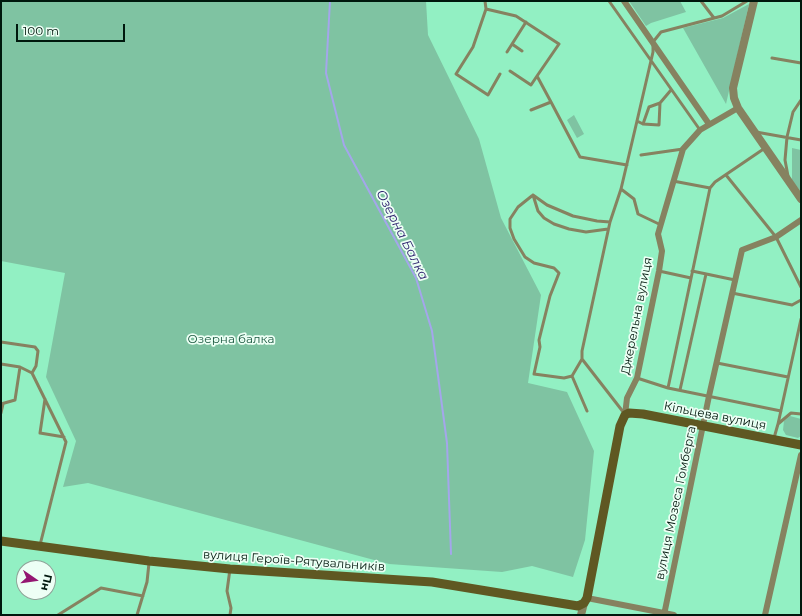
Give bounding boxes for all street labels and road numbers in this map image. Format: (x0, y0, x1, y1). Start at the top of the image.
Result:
street label: Джерельна вулиця (619, 256, 655, 376)
street label: Кільцева вулиця (663, 399, 767, 433)
street label: вулиця Мозеса Гомберга (653, 425, 699, 581)
street label: вулиця Героїв-Рятувальників (203, 547, 385, 575)

